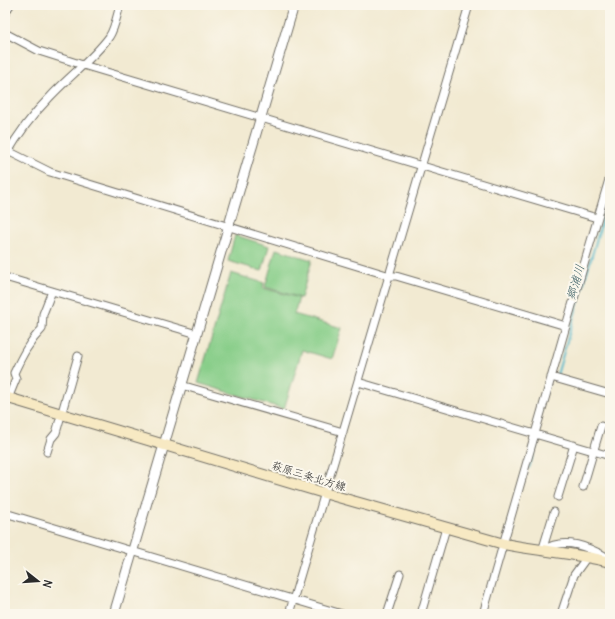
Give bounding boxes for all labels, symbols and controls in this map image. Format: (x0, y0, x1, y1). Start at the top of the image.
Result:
water label: 郷浦川 (563, 263, 587, 301)
street label: 萩原三条北方線 (270, 458, 348, 494)
north arrow (18, 561, 58, 601)
text: N (40, 578, 55, 590)

